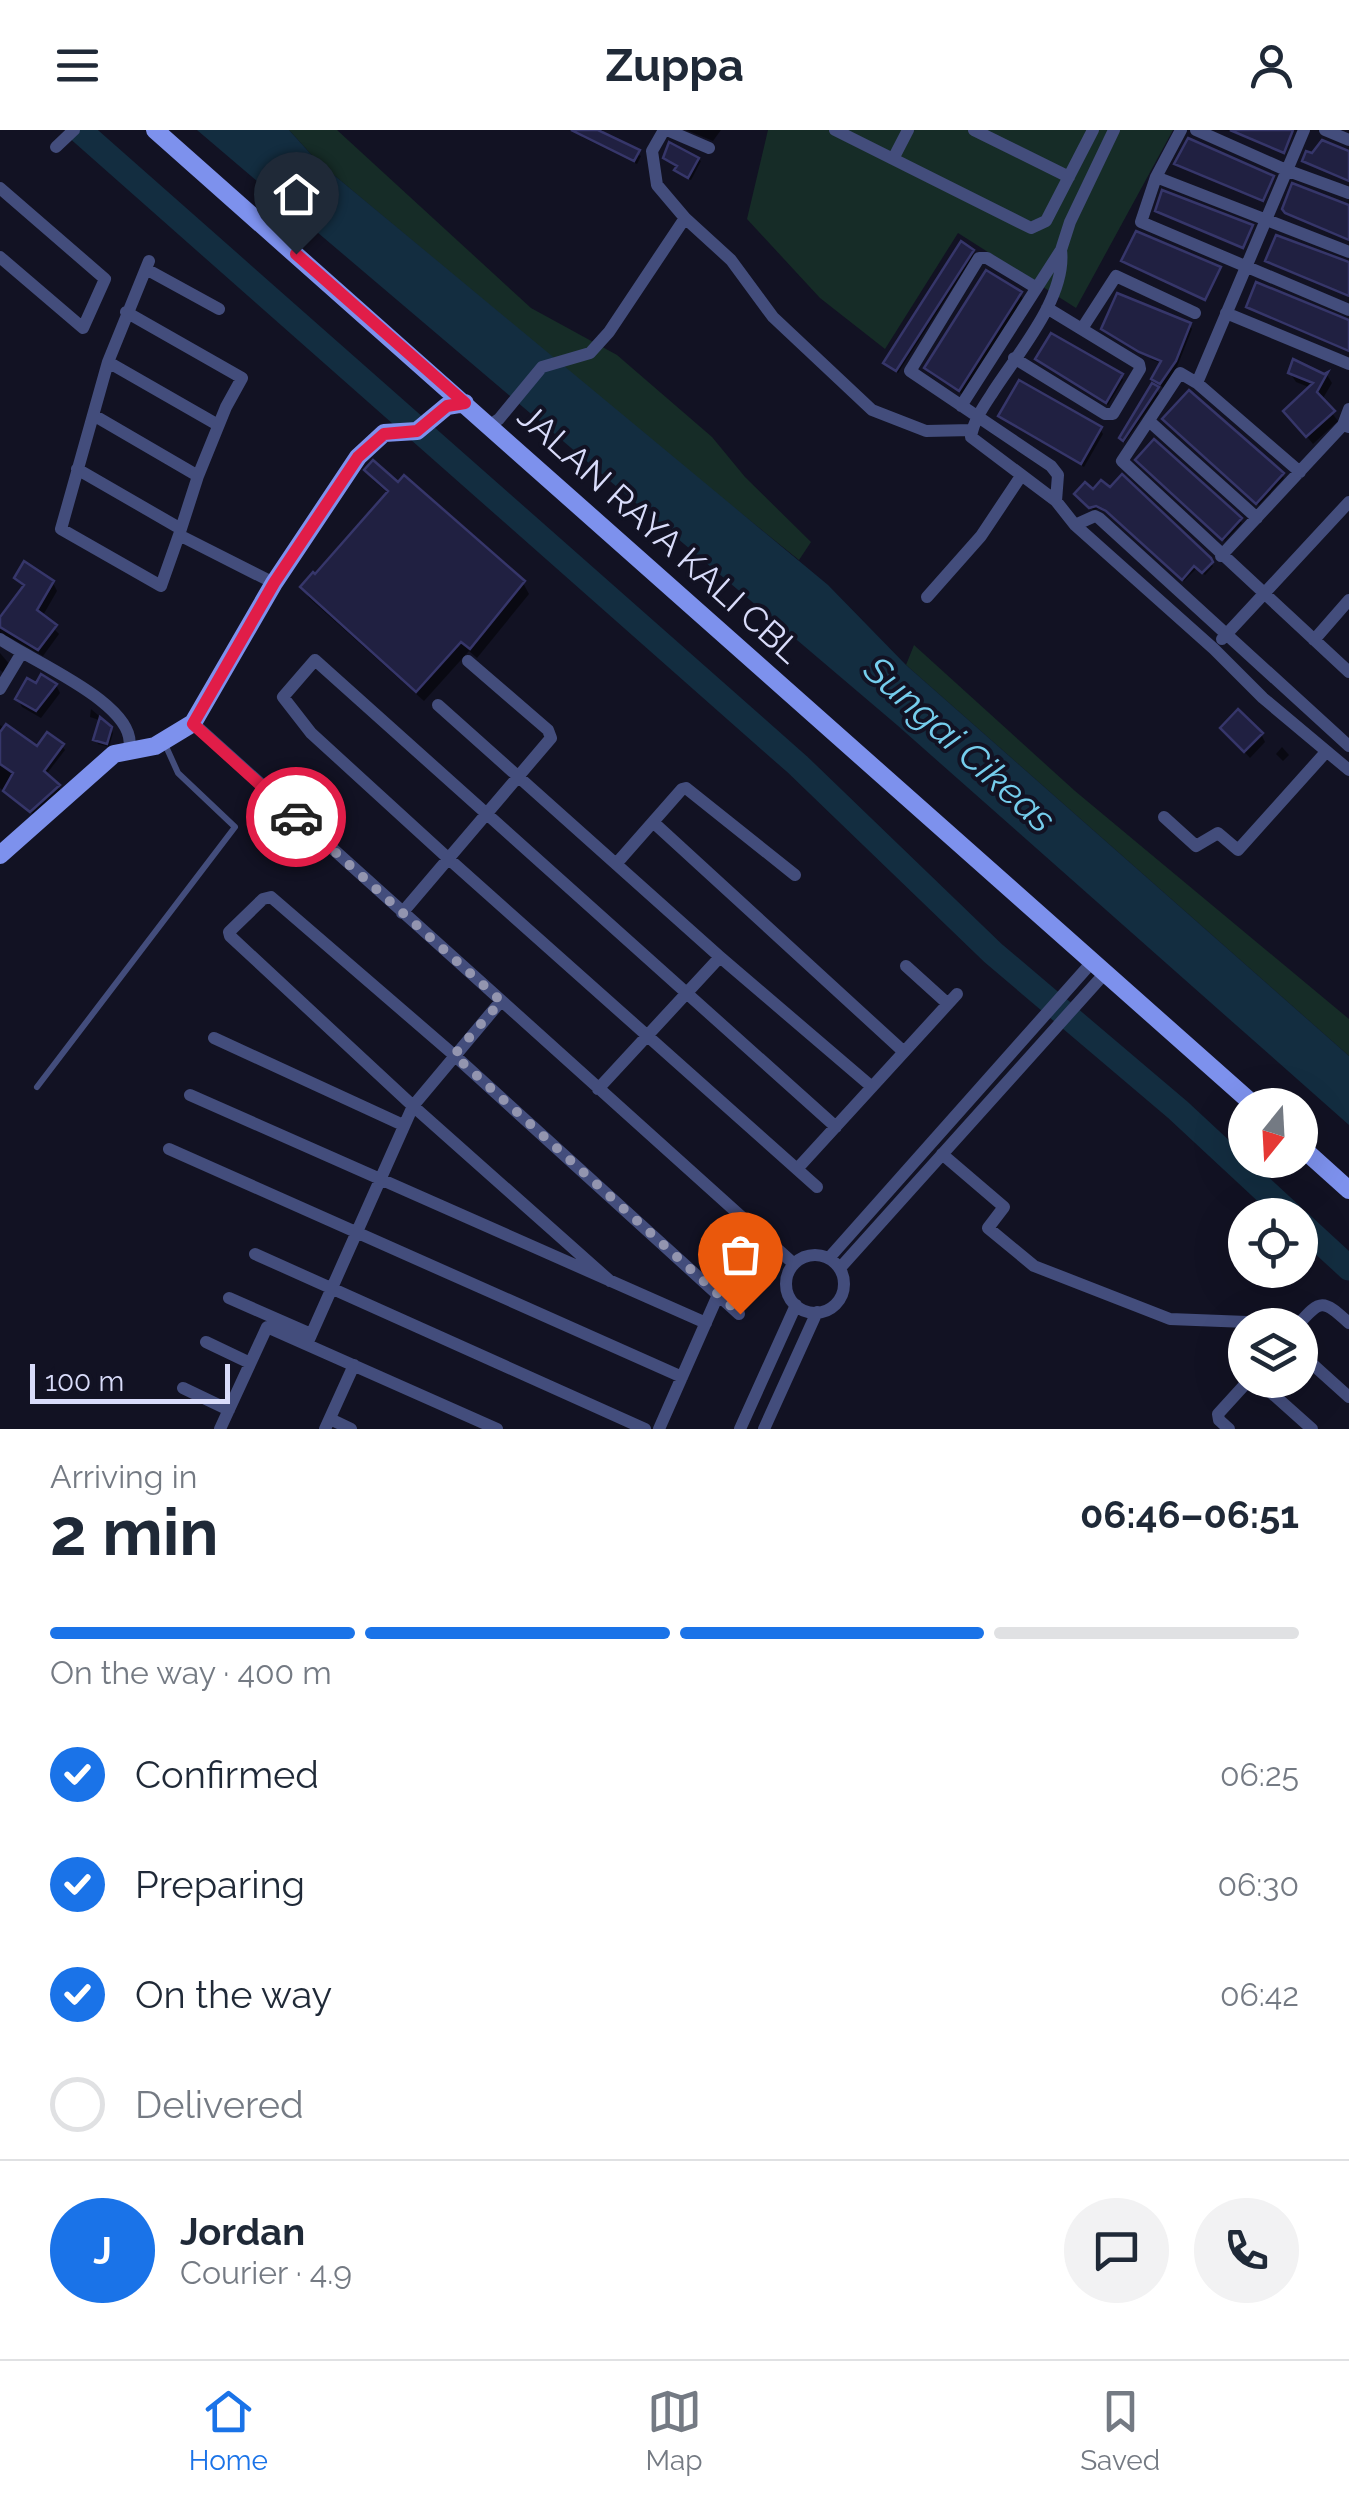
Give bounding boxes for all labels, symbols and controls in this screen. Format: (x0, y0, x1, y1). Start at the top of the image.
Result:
icon: menu (50, 38, 105, 93)
icon: person (1244, 38, 1299, 93)
text: Zuppa (605, 39, 744, 92)
pin (254, 152, 339, 255)
icon: home (269, 167, 324, 222)
street label: JALAN RAYA KALI CBL (510, 395, 810, 671)
water label: Sungai Cikeas (854, 646, 1065, 842)
courier (246, 767, 346, 867)
icon: car (269, 790, 324, 845)
north arrow (1228, 1088, 1318, 1178)
map controls (1228, 1088, 1318, 1398)
button: locate (1228, 1198, 1318, 1288)
pin (698, 1212, 783, 1315)
icon: bag (713, 1227, 768, 1282)
button: layers (1228, 1308, 1318, 1398)
scale bar (30, 1359, 230, 1404)
text: 100 m (45, 1365, 124, 1398)
text: Arriving in (50, 1458, 197, 1495)
text: 06:46–06:51 (1080, 1492, 1299, 1537)
text: 2 min (50, 1494, 219, 1570)
text: On the way · 400 m (50, 1654, 332, 1691)
icon: check (50, 1747, 105, 1802)
text: Confirmed (135, 1752, 319, 1797)
text: 06:25 (1220, 1756, 1299, 1793)
icon: check (50, 1857, 105, 1912)
text: Preparing (135, 1862, 305, 1907)
text: 06:30 (1217, 1866, 1299, 1903)
icon: check (50, 1967, 105, 2022)
text: On the way (135, 1972, 332, 2017)
text: 06:42 (1220, 1976, 1299, 2013)
text: Delivered (135, 2082, 304, 2127)
button: chat (1064, 2198, 1169, 2303)
button: phone (1194, 2198, 1299, 2303)
text: Jordan (180, 2209, 305, 2254)
text: J (93, 2228, 112, 2273)
text: Courier · 4.9 (180, 2254, 352, 2291)
tab: Home (189, 2384, 268, 2477)
tab: Map (646, 2384, 703, 2477)
tab: Saved (1080, 2384, 1160, 2477)

